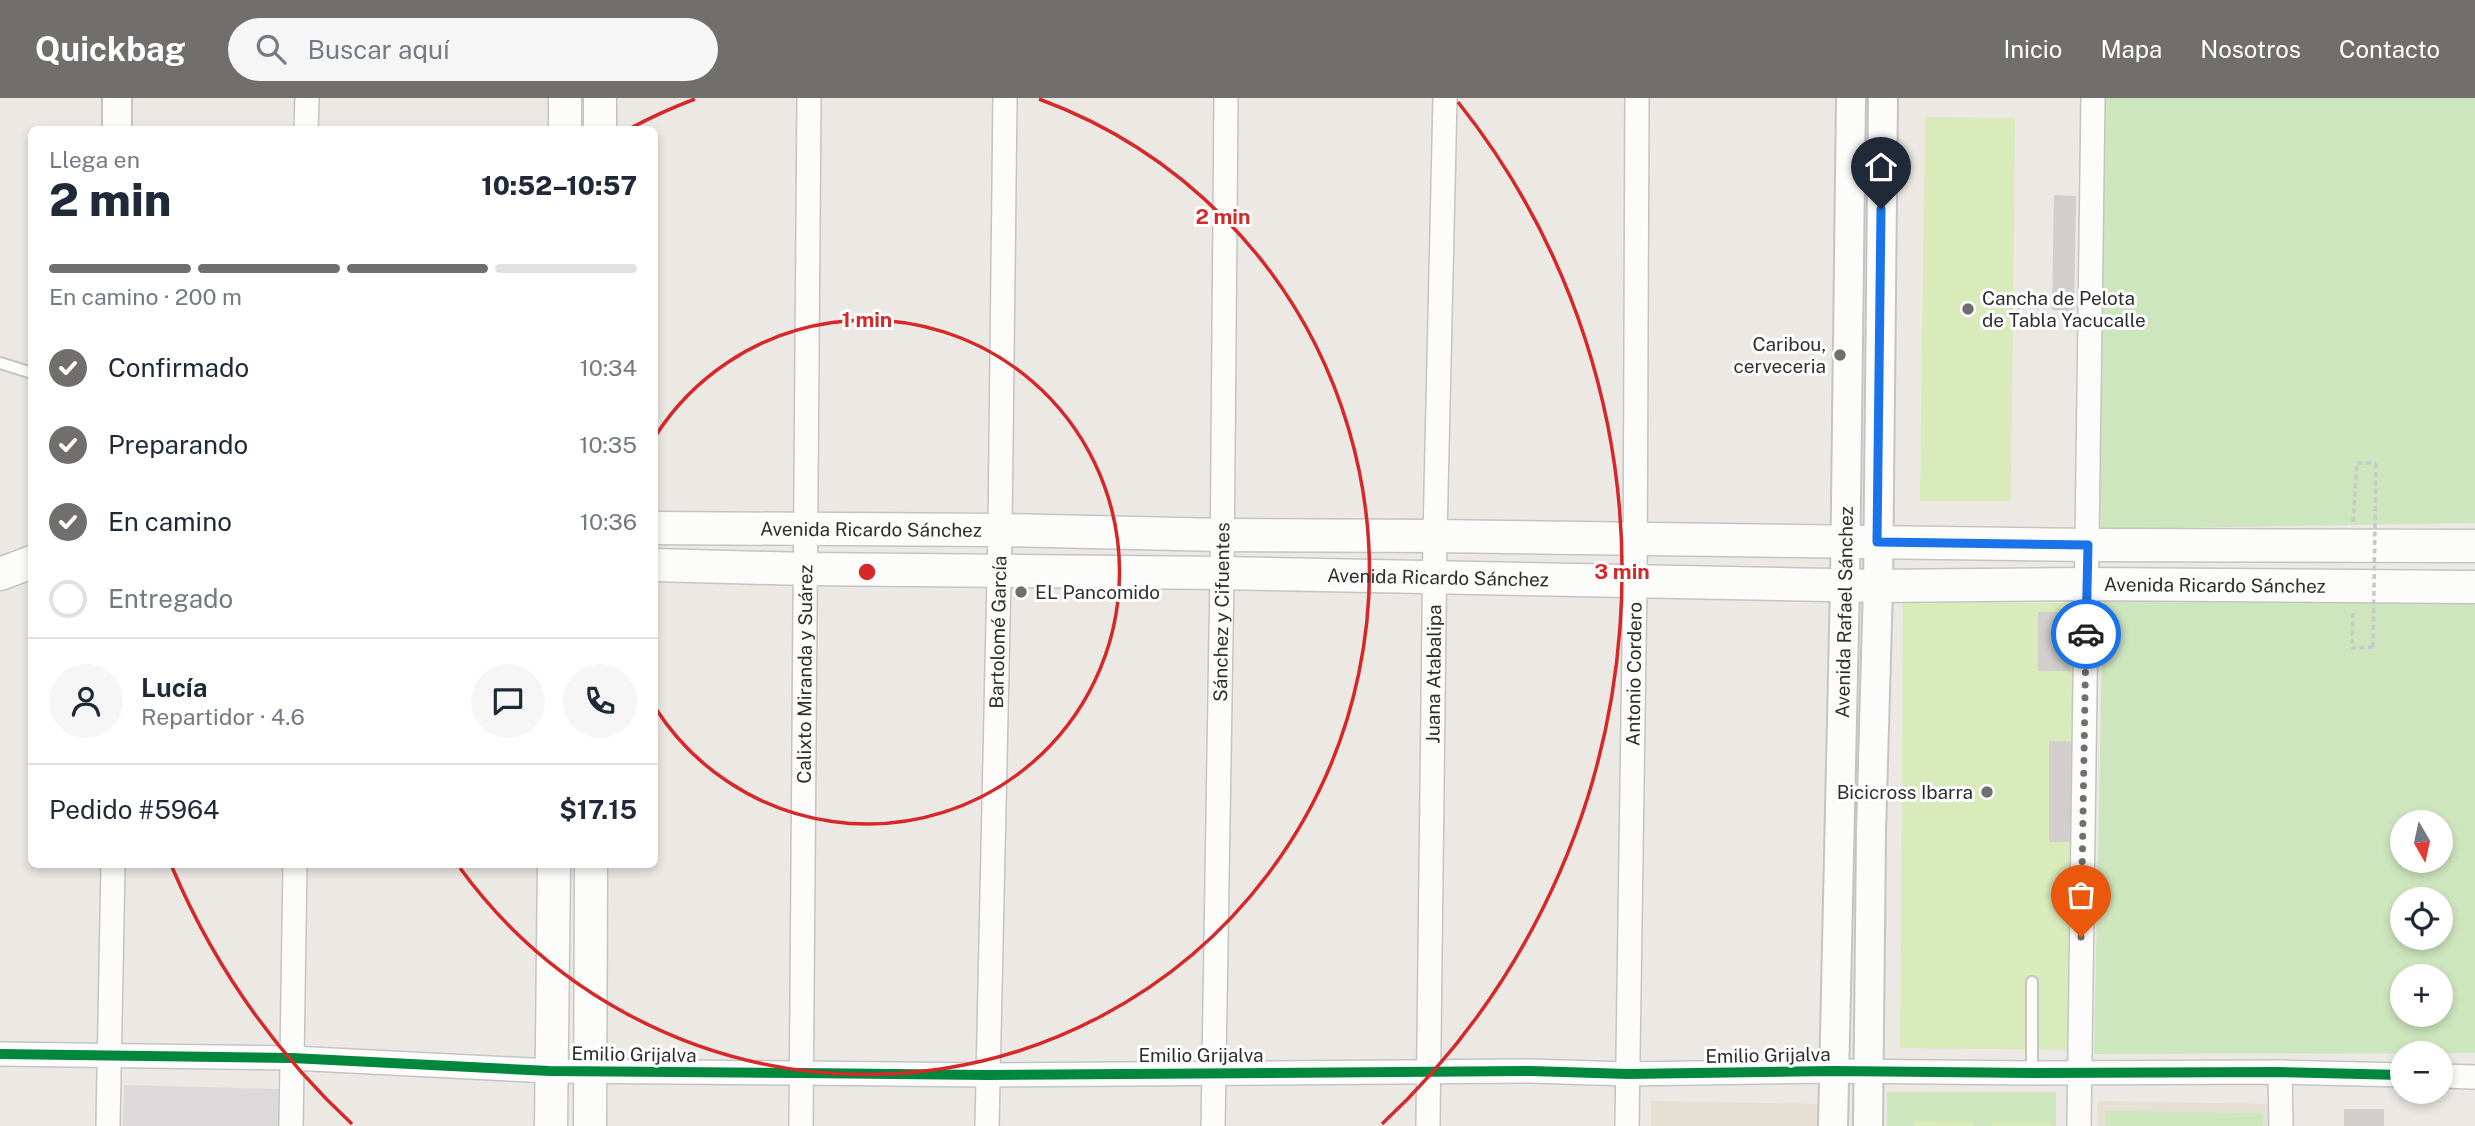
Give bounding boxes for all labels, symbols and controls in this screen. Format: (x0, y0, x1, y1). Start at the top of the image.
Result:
search box (228, 18, 718, 81)
text: Quickbag (35, 30, 186, 68)
icon: search (252, 30, 290, 68)
text: Buscar aquí (308, 34, 449, 65)
text: Inicio (2003, 35, 2062, 63)
text: Mapa (2100, 35, 2162, 63)
text: Nosotros (2200, 35, 2301, 63)
text: Contacto (2339, 35, 2440, 63)
pin (1851, 137, 1911, 209)
text: Llega en (49, 146, 140, 173)
icon: home (1862, 148, 1900, 186)
text: 10:52–10:57 (481, 170, 637, 201)
text: 2 min (49, 172, 171, 226)
text: 2 min (1195, 204, 1251, 229)
text: En camino · 200 m (49, 283, 242, 310)
place label: Cancha de Pelota de Tabla Yacucalle (1982, 287, 2146, 331)
marker: Cancha de Pelota de Tabla Yacucalle (1960, 301, 1976, 317)
text: 1 min (842, 307, 892, 332)
place label: Caribou, cerveceria (1733, 333, 1826, 377)
marker: Caribou, cerveceria (1832, 347, 1848, 363)
icon: check (49, 349, 87, 387)
text: Confirmado (108, 352, 249, 383)
text: 10:34 (579, 354, 637, 381)
icon: check (49, 426, 87, 464)
text: Preparando (108, 429, 248, 460)
text: 10:35 (579, 431, 637, 458)
icon: check (49, 503, 87, 541)
text: En camino (108, 506, 232, 537)
street label: Avenida Rafael Sánchez (1831, 506, 1857, 718)
text: 10:36 (580, 508, 637, 535)
street label: Avenida Ricardo Sánchez (760, 518, 982, 541)
street label: Sánchez y Cifuentes (1209, 522, 1233, 702)
street label: Bartolomé García (985, 555, 1010, 709)
text: 3 min (1594, 559, 1650, 584)
centre of rings (855, 560, 879, 584)
street label: Calixto Miranda y Suárez (793, 564, 816, 784)
street label: Avenida Ricardo Sánchez (1327, 564, 1549, 590)
street label: Avenida Ricardo Sánchez (2104, 573, 2326, 597)
place label: EL Pancomido (1035, 581, 1160, 603)
text: Entregado (108, 583, 233, 614)
marker: EL Pancomido (1013, 584, 1029, 600)
courier (2051, 599, 2121, 669)
street label: Antonio Cordero (1622, 602, 1646, 746)
street label: Juana Atabalipa (1422, 604, 1445, 744)
icon: car (2067, 615, 2105, 653)
button: person (49, 664, 123, 738)
button: chat (471, 664, 545, 738)
button: phone (563, 664, 637, 738)
text: Lucía (141, 672, 207, 703)
text: Repartidor · 4.6 (141, 703, 305, 730)
place label: Bicicross Ibarra (1837, 781, 1973, 803)
marker: Bicicross Ibarra (1979, 784, 1995, 800)
text: Pedido #5964 (49, 794, 219, 825)
text: $17.15 (559, 794, 637, 825)
north arrow (2390, 810, 2454, 873)
map controls (2390, 810, 2453, 1104)
pin (2051, 865, 2111, 937)
icon: bag (2062, 876, 2100, 914)
button: locate (2390, 887, 2453, 950)
button: + (2390, 964, 2453, 1027)
button: − (2390, 1041, 2453, 1104)
street label: Emilio Grijalva (571, 1042, 697, 1066)
street label: Emilio Grijalva (1705, 1043, 1831, 1067)
street label: Emilio Grijalva (1138, 1044, 1264, 1066)

